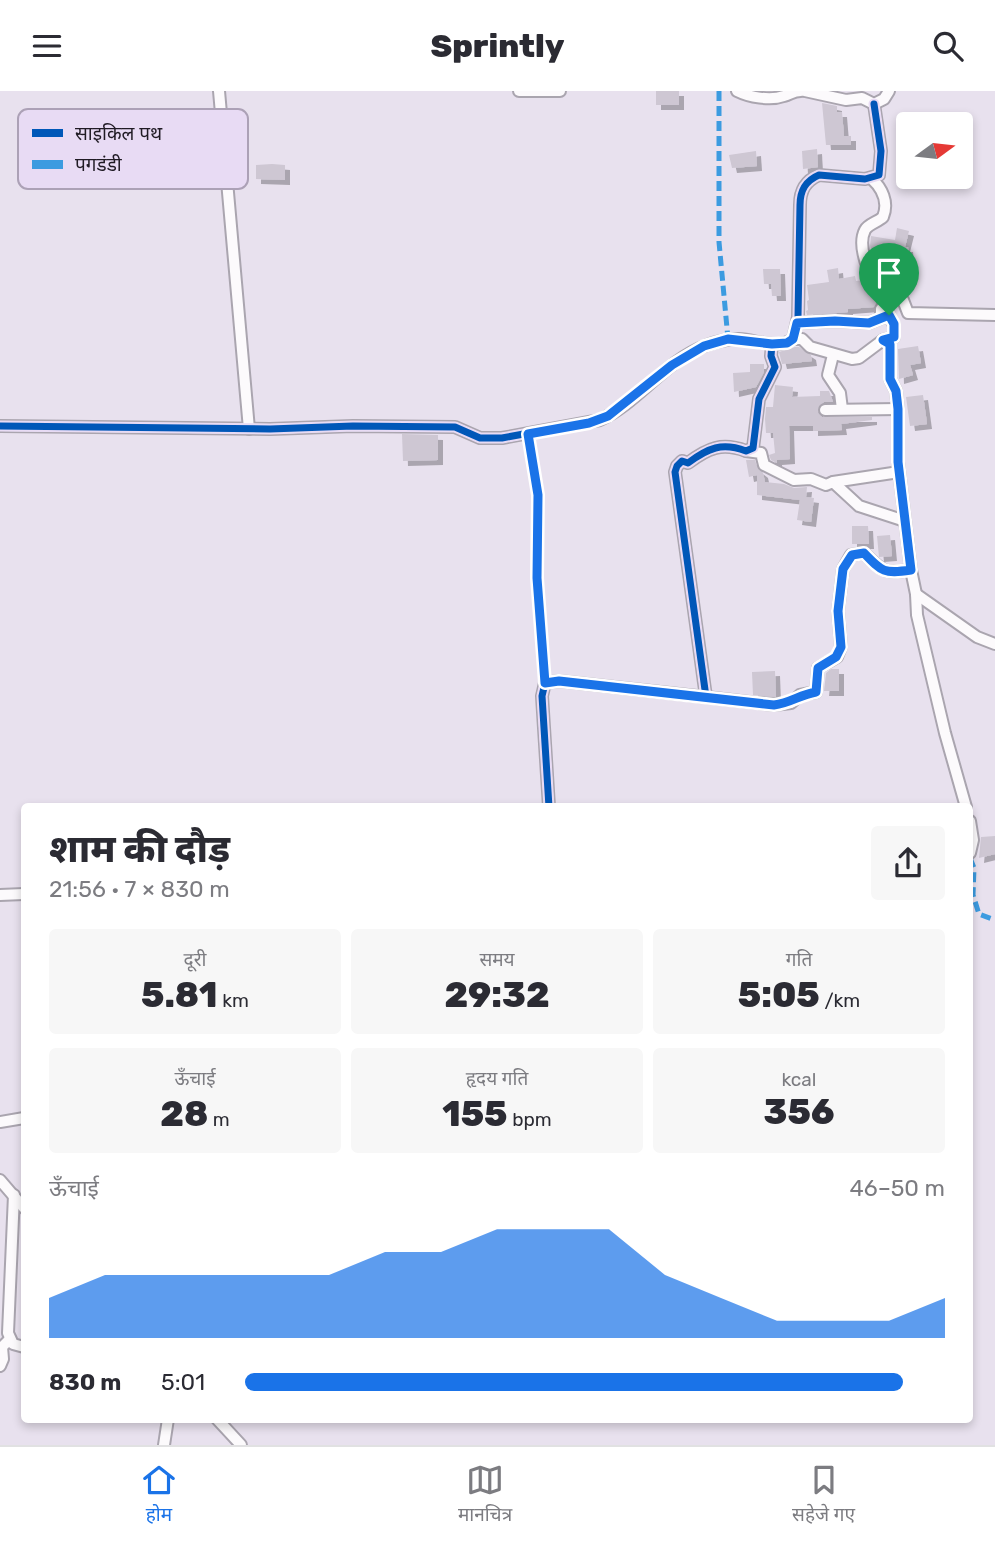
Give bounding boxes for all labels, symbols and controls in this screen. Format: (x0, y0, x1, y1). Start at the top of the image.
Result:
icon: menu (28, 27, 66, 65)
text: Sprintly (430, 27, 565, 65)
icon: search (929, 27, 967, 65)
legend (18, 109, 248, 189)
north arrow (896, 112, 973, 189)
map controls (896, 112, 973, 189)
text: साइकिल पथ (75, 122, 163, 145)
text: पगडंडी (75, 153, 123, 176)
pin (859, 243, 919, 315)
icon: arrive (870, 254, 908, 292)
text: शाम की दौड़ (49, 826, 230, 872)
button: share (871, 826, 945, 900)
text: 21:56 · 7 × 830 m (49, 875, 230, 903)
text: दूरी (184, 948, 206, 971)
text: समय (479, 948, 515, 971)
text: गति (786, 948, 812, 971)
text: 5.81 (141, 974, 218, 1016)
text: 29:32 (444, 974, 550, 1016)
text: 5:05 (738, 974, 820, 1016)
text: km (218, 989, 249, 1012)
text: /km (820, 989, 860, 1012)
text: ऊँचाई (174, 1067, 216, 1090)
text: हृदय गति (466, 1067, 528, 1090)
text: kcal (782, 1068, 816, 1091)
text: 356 (764, 1091, 834, 1133)
text: 28 (160, 1093, 208, 1135)
text: 155 (442, 1093, 508, 1135)
text: m (208, 1108, 230, 1131)
text: bpm (508, 1108, 552, 1131)
text: ऊँचाई (49, 1174, 99, 1202)
text: 46–50 m (850, 1174, 945, 1202)
text: 830 m (49, 1368, 121, 1396)
text: 5:01 (161, 1368, 205, 1396)
tab: होम (140, 1461, 178, 1529)
tab: मानचित्र (458, 1461, 512, 1529)
tab: सहेजे गए (792, 1461, 855, 1529)

